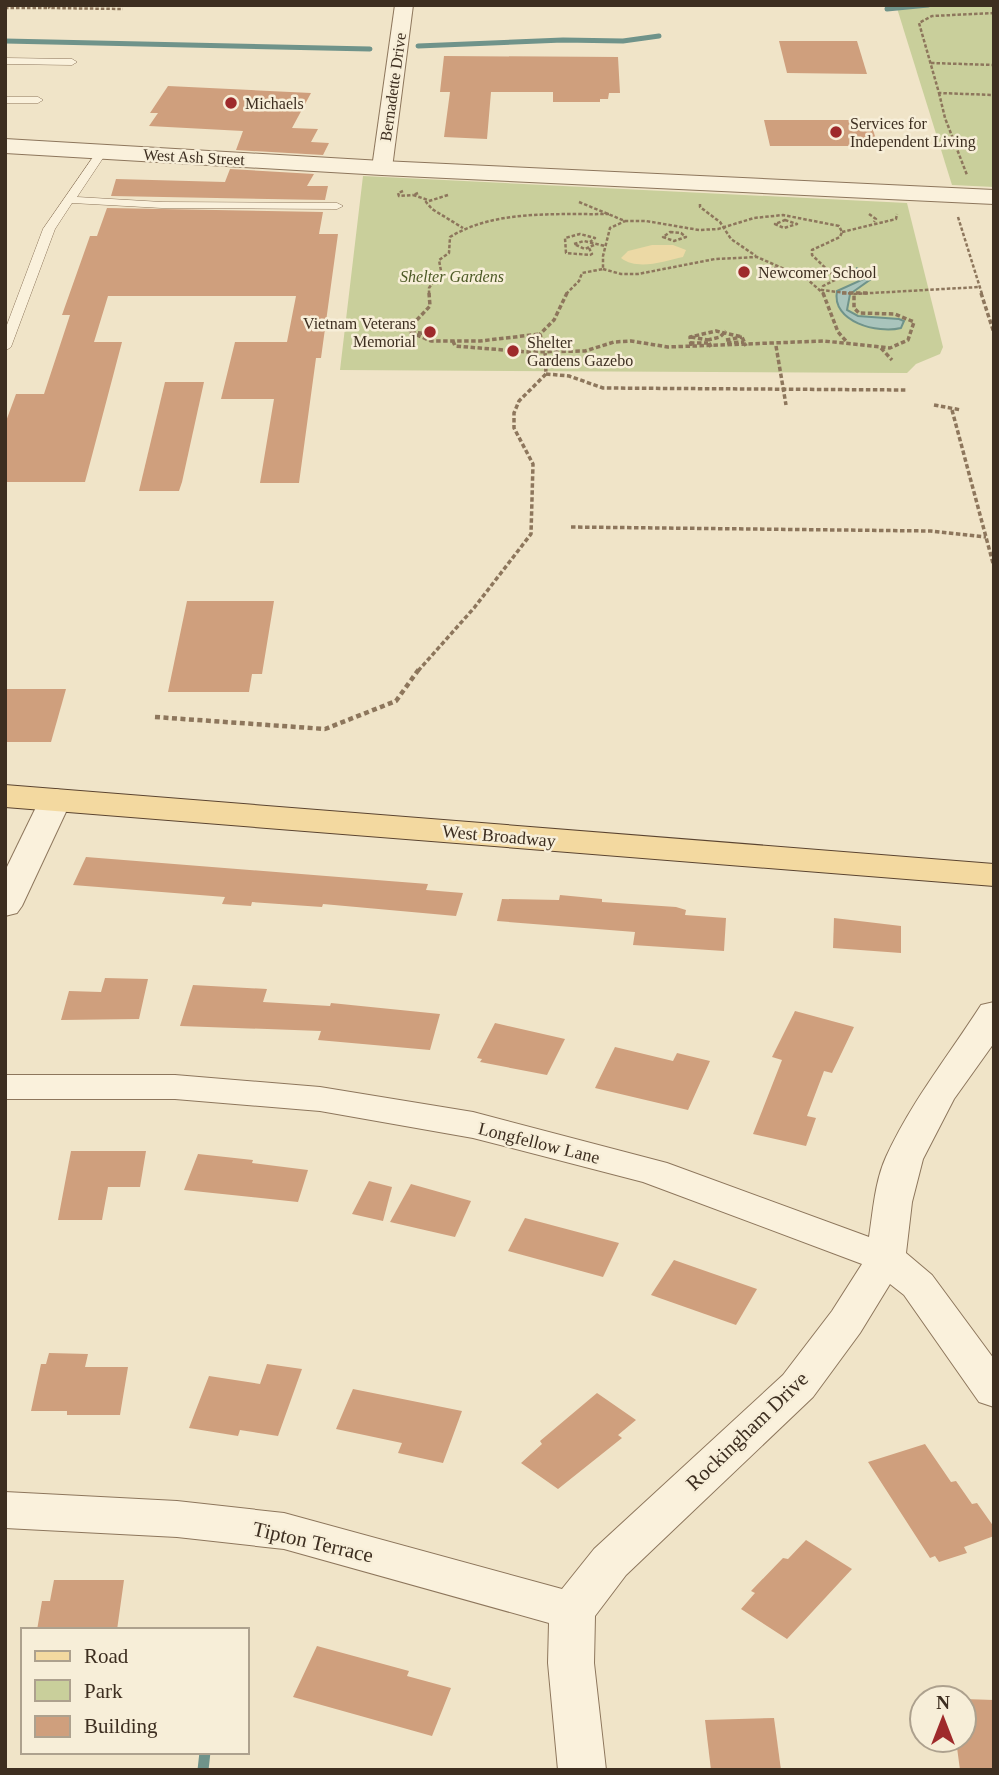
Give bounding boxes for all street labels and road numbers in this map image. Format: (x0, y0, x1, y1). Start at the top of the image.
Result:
street label: Bernadette Drive (377, 31, 409, 143)
street label: West Ash Street (143, 146, 246, 168)
street label: West Broadway (441, 821, 557, 851)
street label: Longfellow Lane (476, 1118, 602, 1168)
street label: Rockingham Drive (681, 1367, 813, 1495)
street label: Tipton Terrace (250, 1516, 376, 1568)

